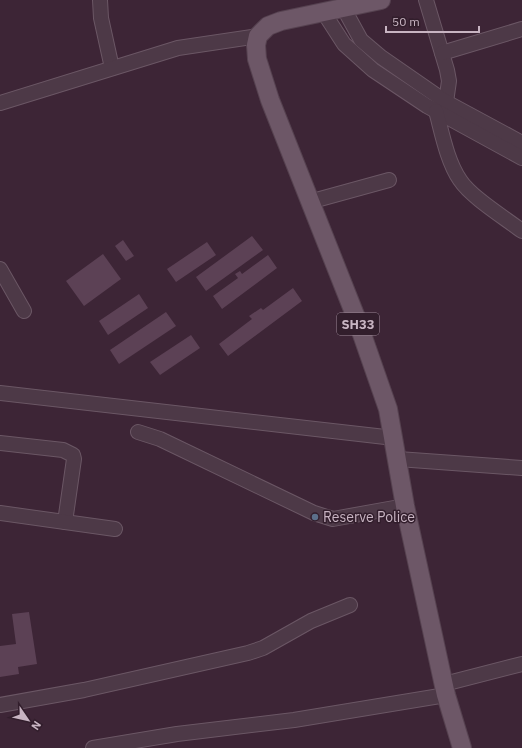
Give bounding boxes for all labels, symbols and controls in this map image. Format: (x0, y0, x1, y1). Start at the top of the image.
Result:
scale bar (386, 8, 479, 34)
text: 50 m (392, 14, 420, 29)
road number: SH33 (337, 313, 379, 335)
place label: Reserve Police (323, 508, 415, 526)
marker: Reserve Police (310, 512, 320, 522)
north arrow (8, 700, 48, 740)
text: N (28, 718, 44, 733)

